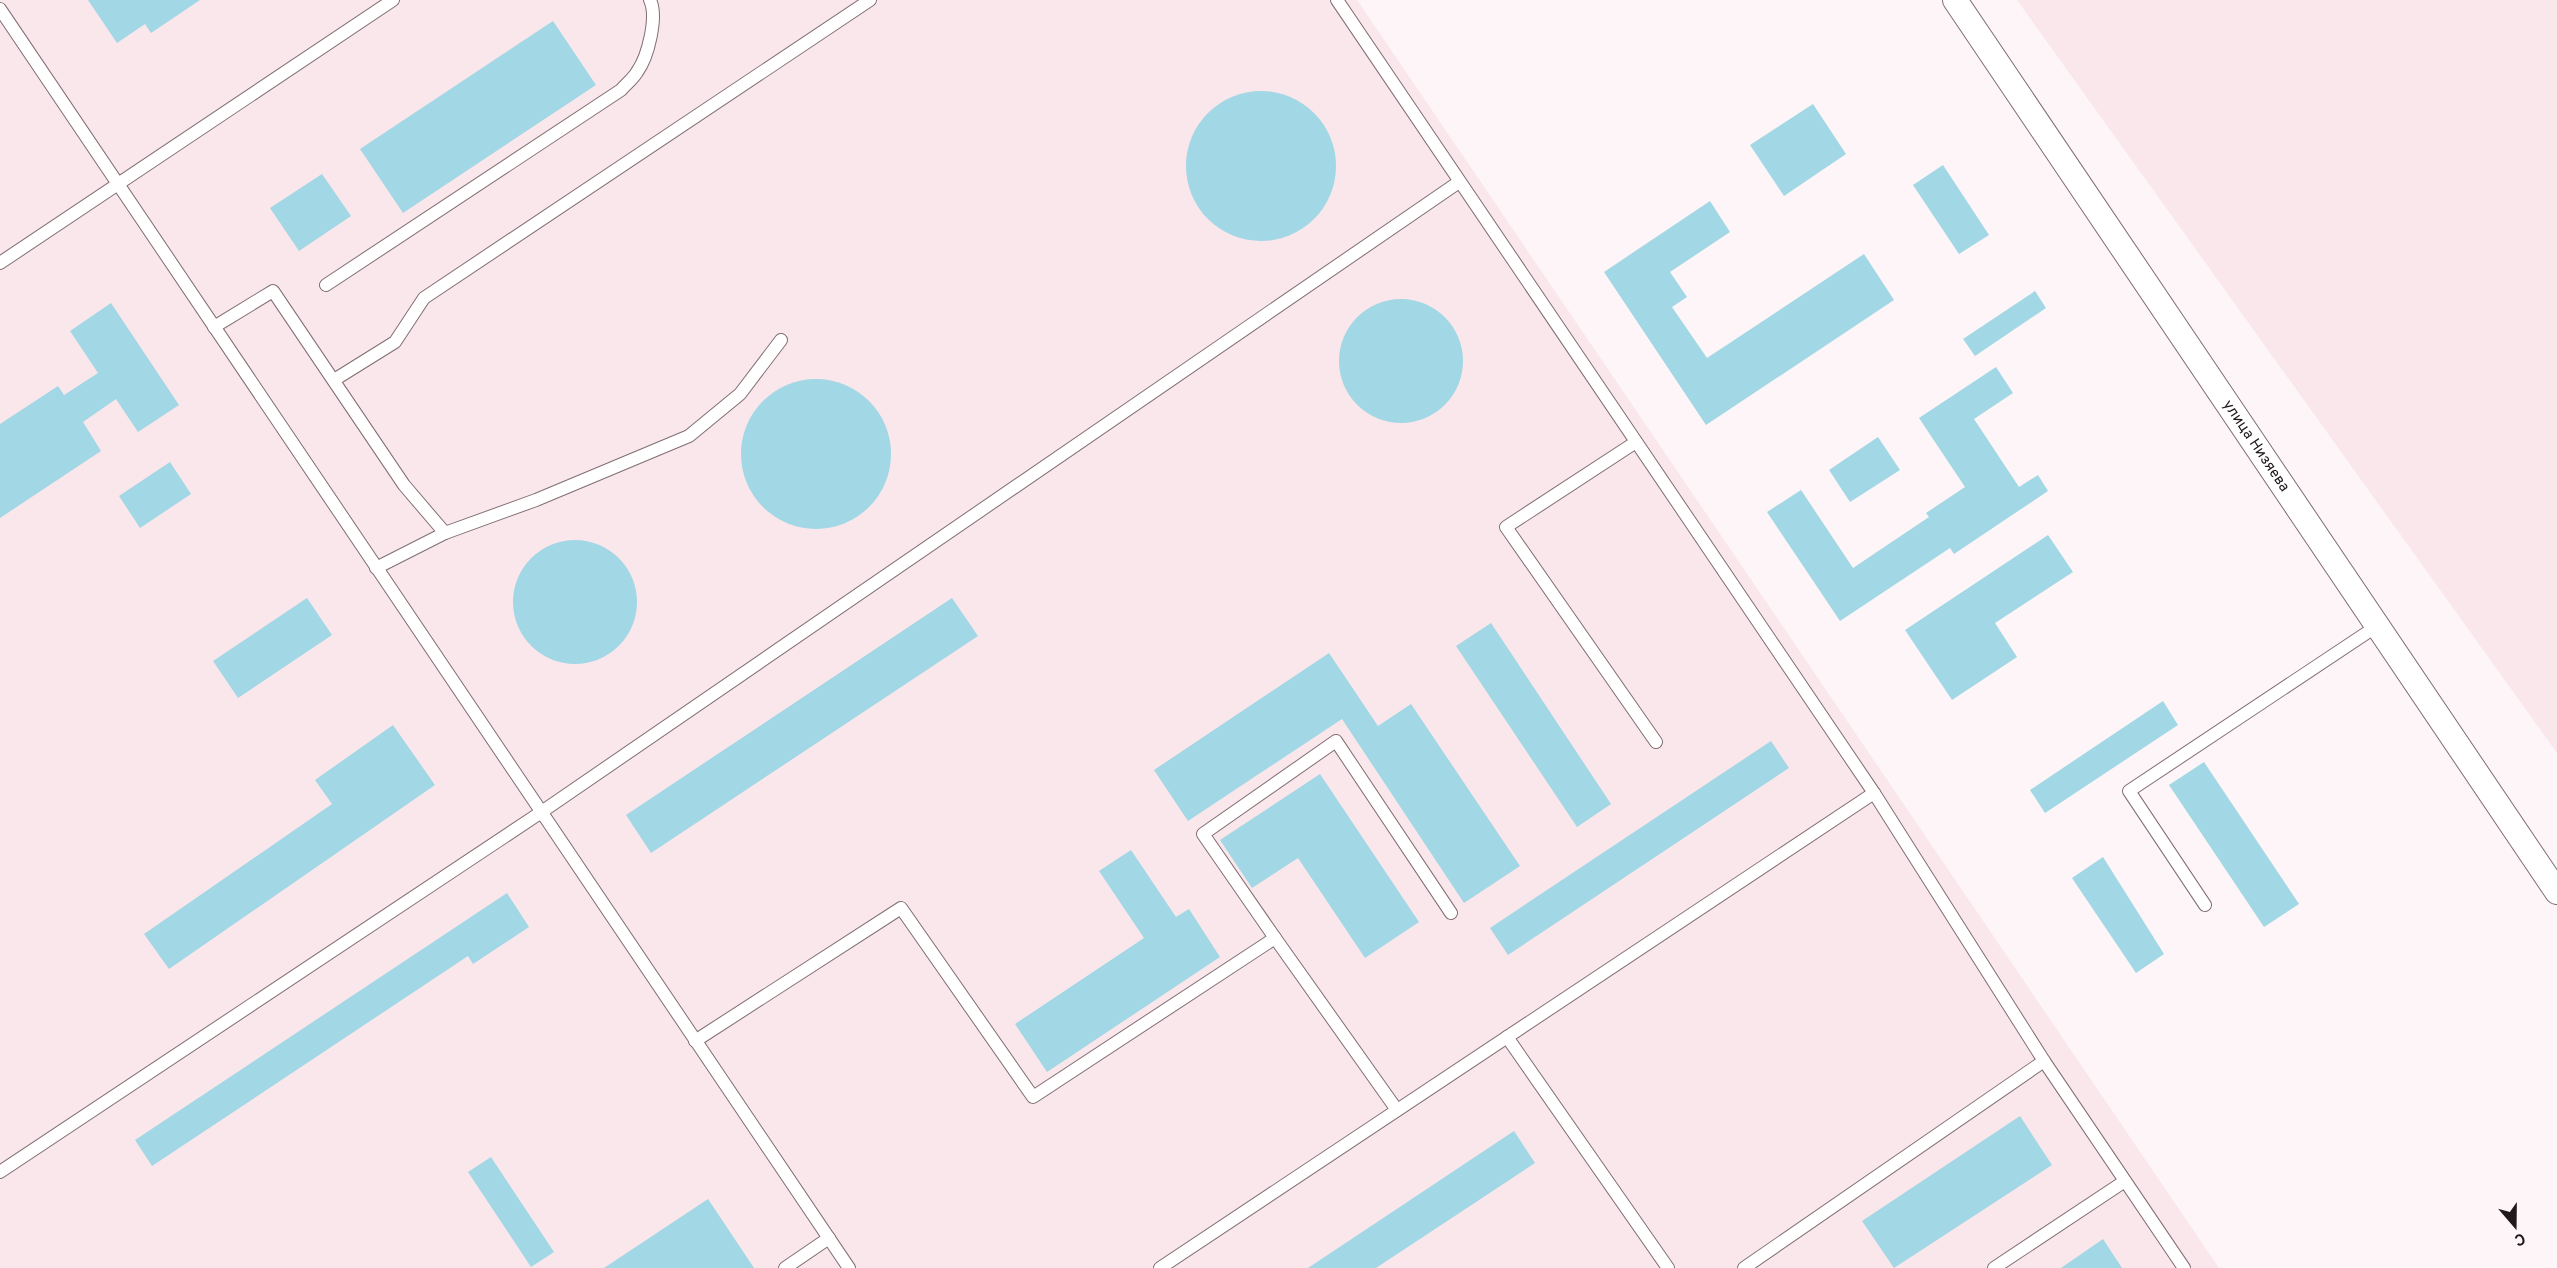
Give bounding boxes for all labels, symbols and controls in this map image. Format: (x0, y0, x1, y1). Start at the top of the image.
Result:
street label: улица Низяева (2218, 396, 2294, 496)
north arrow (2485, 1196, 2545, 1256)
text: С (2511, 1227, 2528, 1249)

